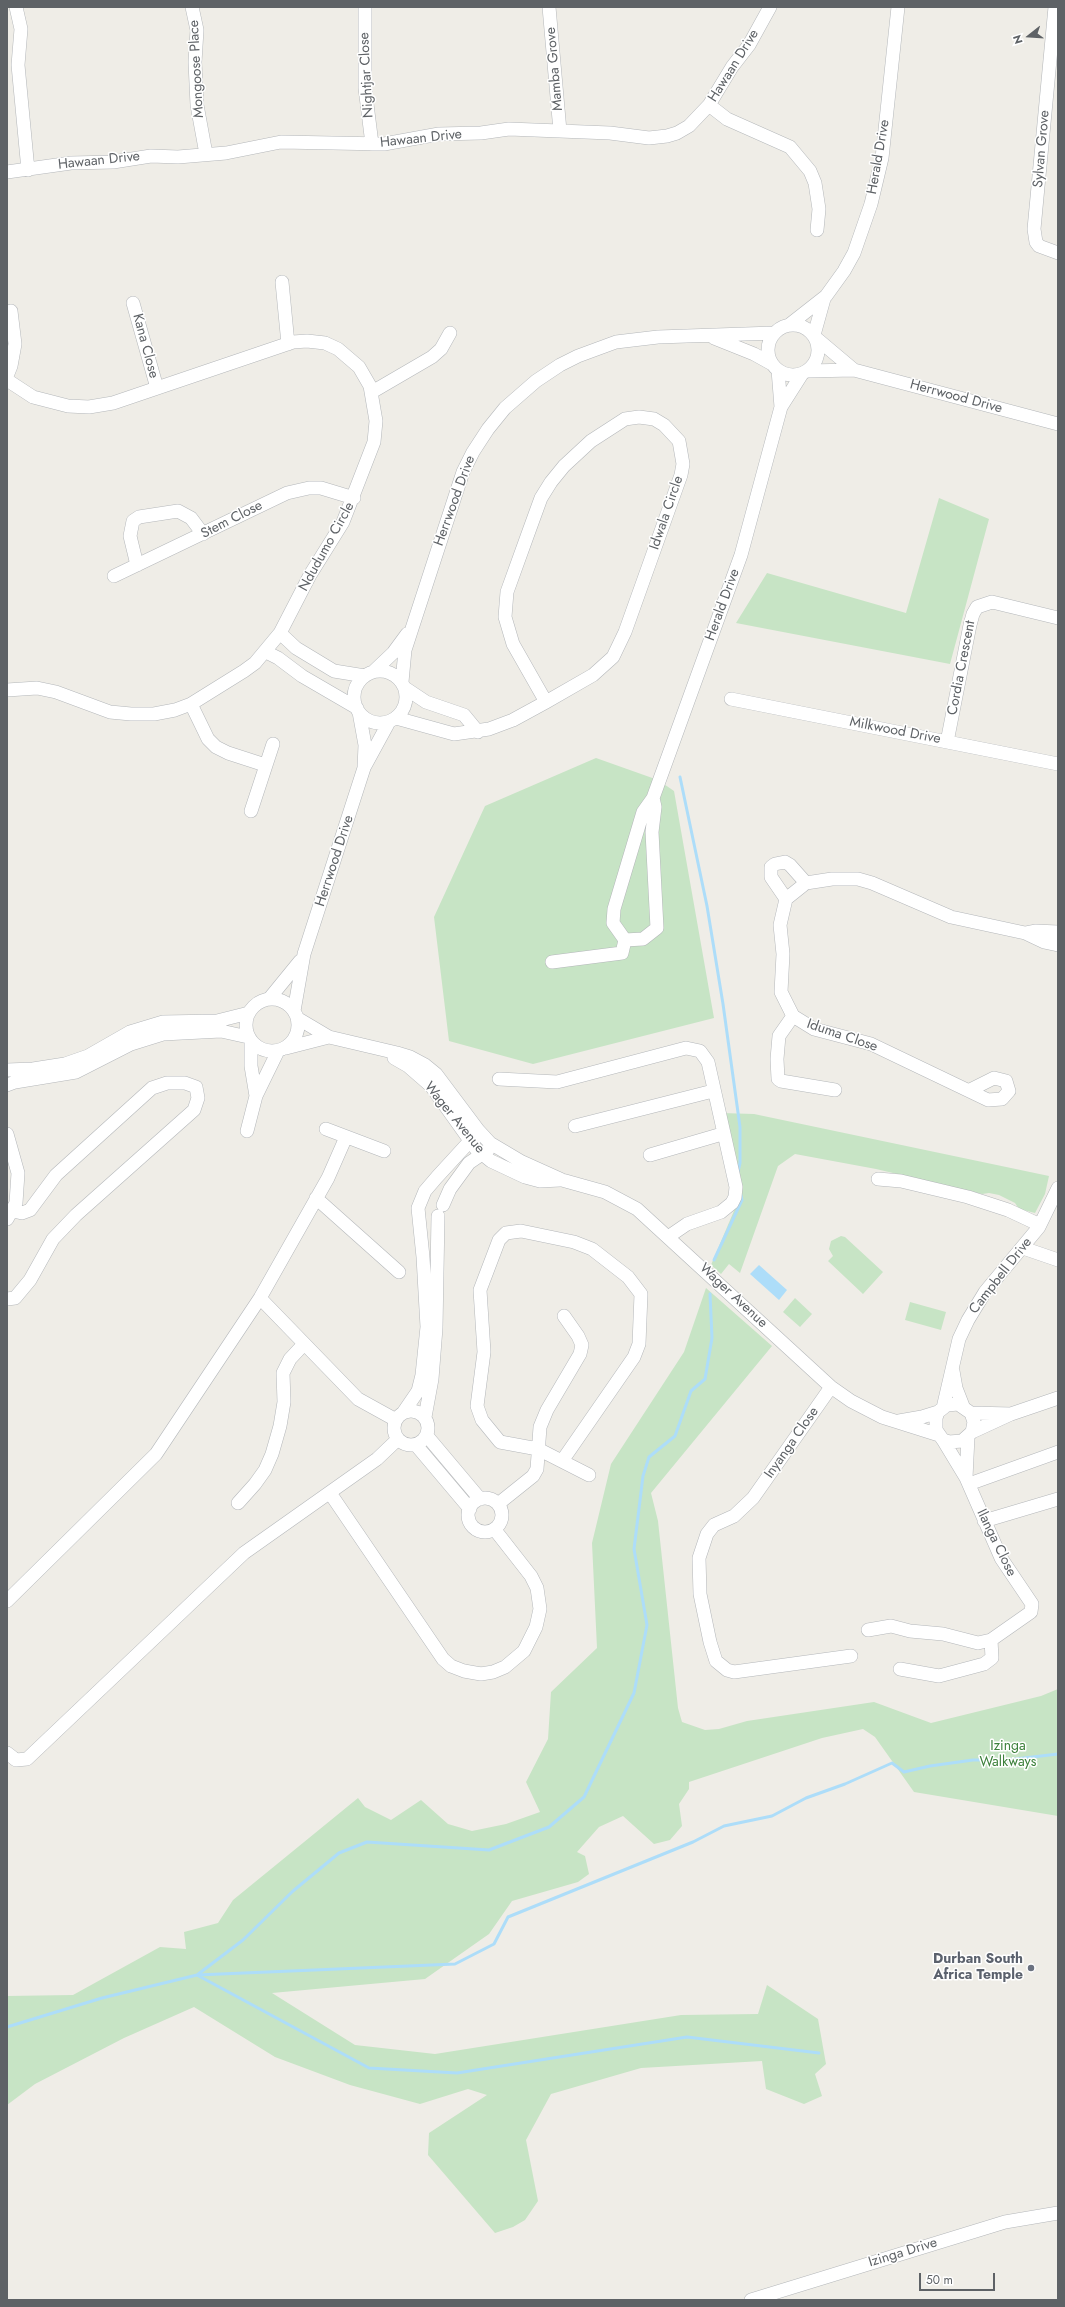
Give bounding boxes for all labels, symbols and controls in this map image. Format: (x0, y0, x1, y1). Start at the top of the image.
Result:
north arrow (1009, 16, 1049, 56)
street label: Mongoose Place (186, 20, 208, 118)
street label: Mamba Grove (543, 26, 567, 112)
street label: Hawaan Drive (705, 27, 763, 105)
street label: Nightjar Close (356, 32, 378, 118)
text: N (1009, 33, 1026, 46)
street label: Sylvan Grove (1030, 110, 1054, 188)
street label: Herald Drive (864, 118, 894, 196)
street label: Hawaan Drive (379, 126, 463, 152)
street label: Hawaan Drive (57, 148, 141, 174)
street label: Kana Close (128, 312, 162, 380)
street label: Herrwood Drive (908, 377, 1004, 417)
street label: Herrwood Drive (431, 453, 479, 549)
street label: Idwala Circle (647, 474, 687, 552)
street label: Stem Close (198, 497, 266, 543)
street label: Ndudumo Circle (296, 500, 358, 594)
street label: Herald Drive (702, 567, 744, 643)
street label: Cordia Crescent (945, 619, 979, 717)
street label: Milkwood Drive (848, 714, 942, 748)
street label: Herrwood Drive (312, 813, 358, 909)
street label: Iduma Close (804, 1016, 880, 1056)
street label: Wager Avenue (420, 1079, 488, 1157)
street label: Campbell Drive (966, 1235, 1036, 1317)
street label: Wager Avenue (695, 1260, 771, 1332)
street label: Inyanga Close (761, 1404, 823, 1482)
street label: Ilanga Close (972, 1507, 1020, 1579)
park label: Izinga Walkways (980, 1739, 1036, 1772)
place label: Durban South Africa Temple (933, 1952, 1023, 1984)
marker: Durban South Africa Temple (1026, 1963, 1036, 1973)
street label: Izinga Drive (867, 2235, 939, 2271)
scale bar (921, 2265, 997, 2291)
text: 50 m (926, 2271, 953, 2289)

